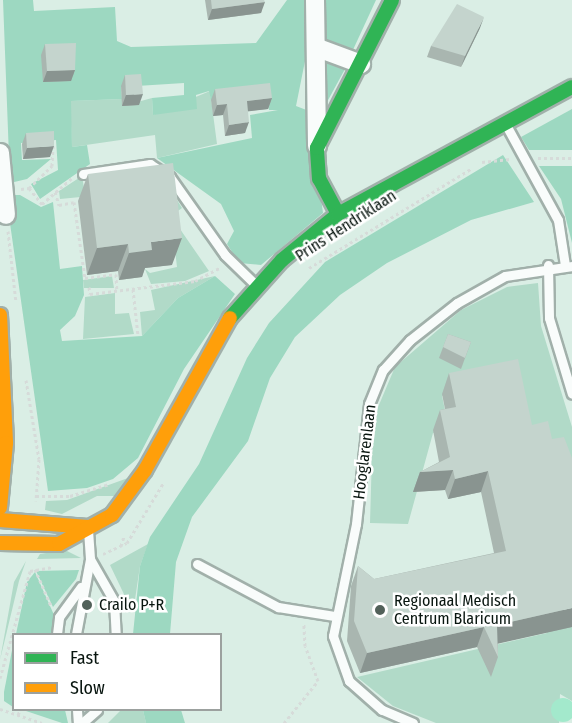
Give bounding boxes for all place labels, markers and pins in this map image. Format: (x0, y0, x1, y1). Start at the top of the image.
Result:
place label: Regionaal Medisch Centrum Blaricum (394, 591, 516, 629)
place label: Crailo P+R (99, 595, 164, 615)
marker: Crailo P+R (80, 598, 94, 612)
marker: Regionaal Medisch Centrum Blaricum (371, 601, 389, 619)

